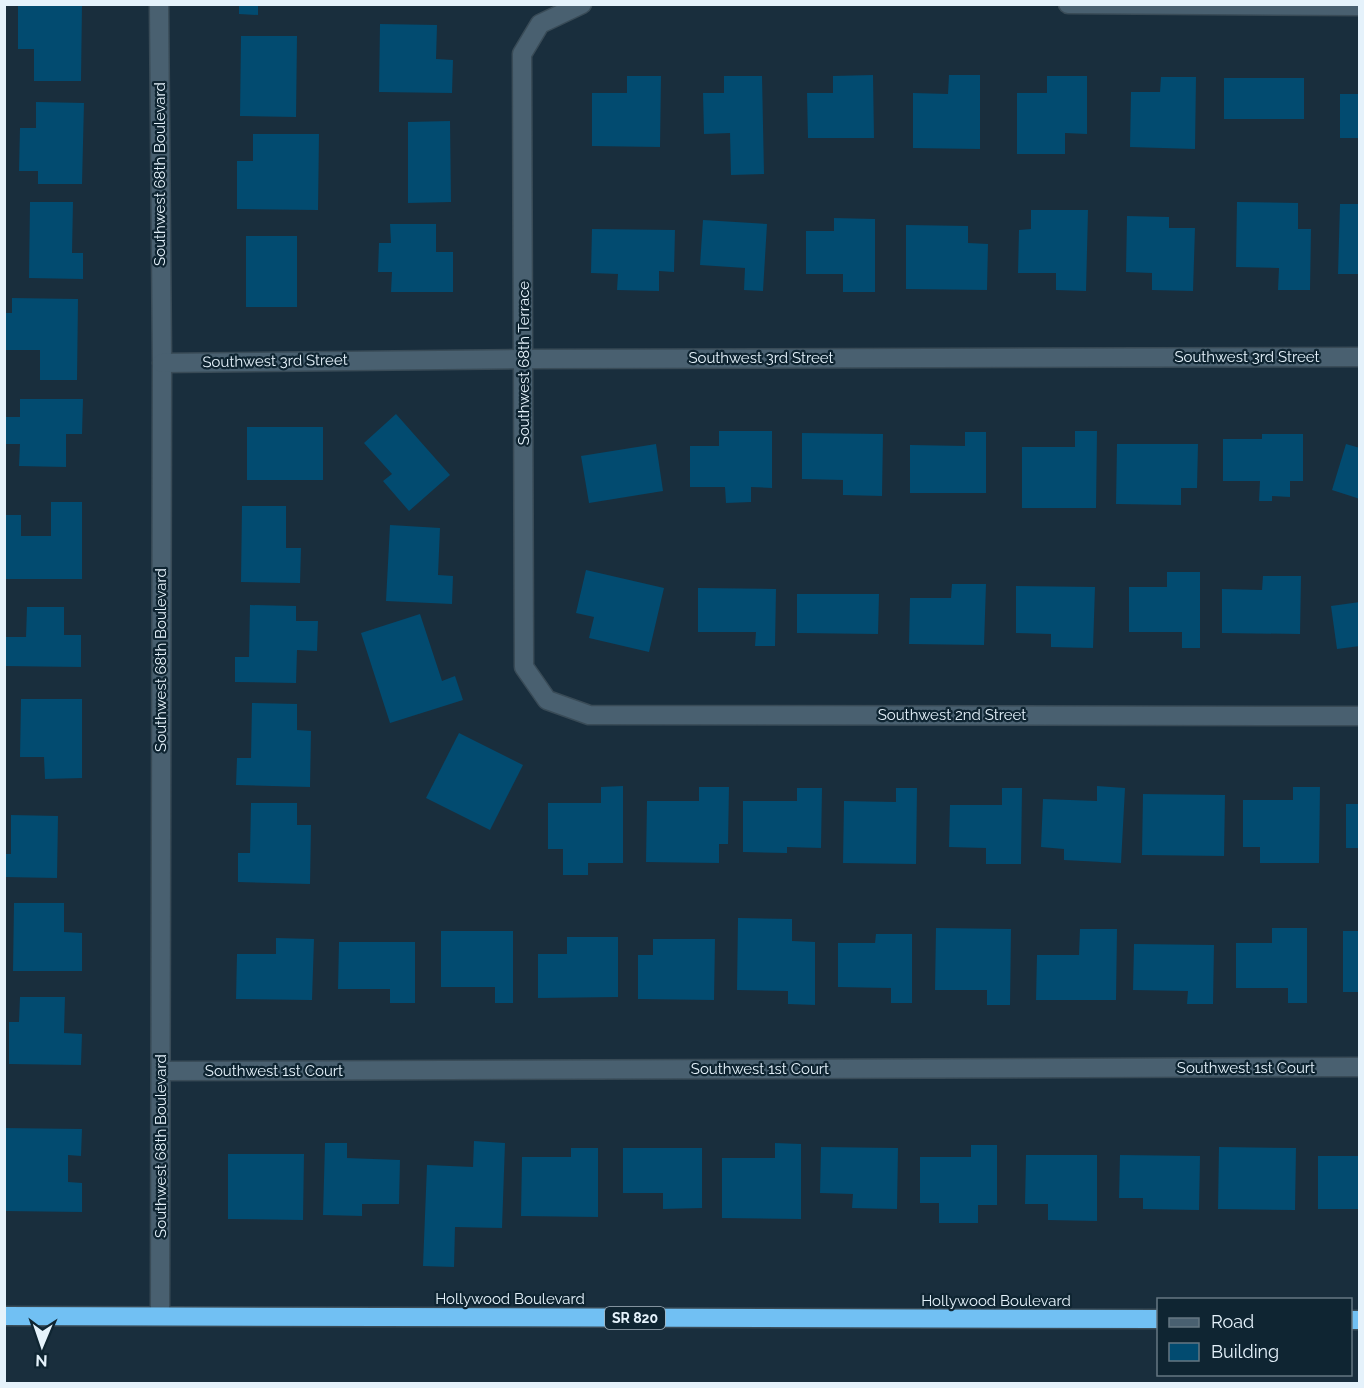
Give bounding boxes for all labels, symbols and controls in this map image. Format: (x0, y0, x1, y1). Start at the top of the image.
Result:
street label: Southwest 68th Boulevard (151, 82, 169, 266)
street label: Southwest 68th Terrace (515, 281, 533, 445)
street label: Southwest 3rd Street (1174, 348, 1320, 366)
street label: Southwest 3rd Street (688, 349, 834, 367)
street label: Southwest 3rd Street (202, 351, 348, 371)
street label: Southwest 68th Boulevard (152, 568, 170, 752)
street label: Southwest 2nd Street (878, 706, 1026, 724)
street label: Southwest 68th Boulevard (152, 1054, 170, 1238)
street label: Southwest 1st Court (1177, 1059, 1315, 1077)
street label: Southwest 1st Court (691, 1060, 829, 1078)
street label: Southwest 1st Court (205, 1062, 343, 1080)
street label: Hollywood Boulevard (435, 1290, 585, 1308)
street label: Hollywood Boulevard (921, 1292, 1071, 1310)
legend (1157, 1298, 1352, 1376)
road number: SR 820 (605, 1307, 665, 1329)
text: Road (1211, 1311, 1254, 1332)
north arrow (12, 1316, 72, 1376)
text: Building (1211, 1341, 1279, 1362)
text: N (35, 1351, 48, 1370)

